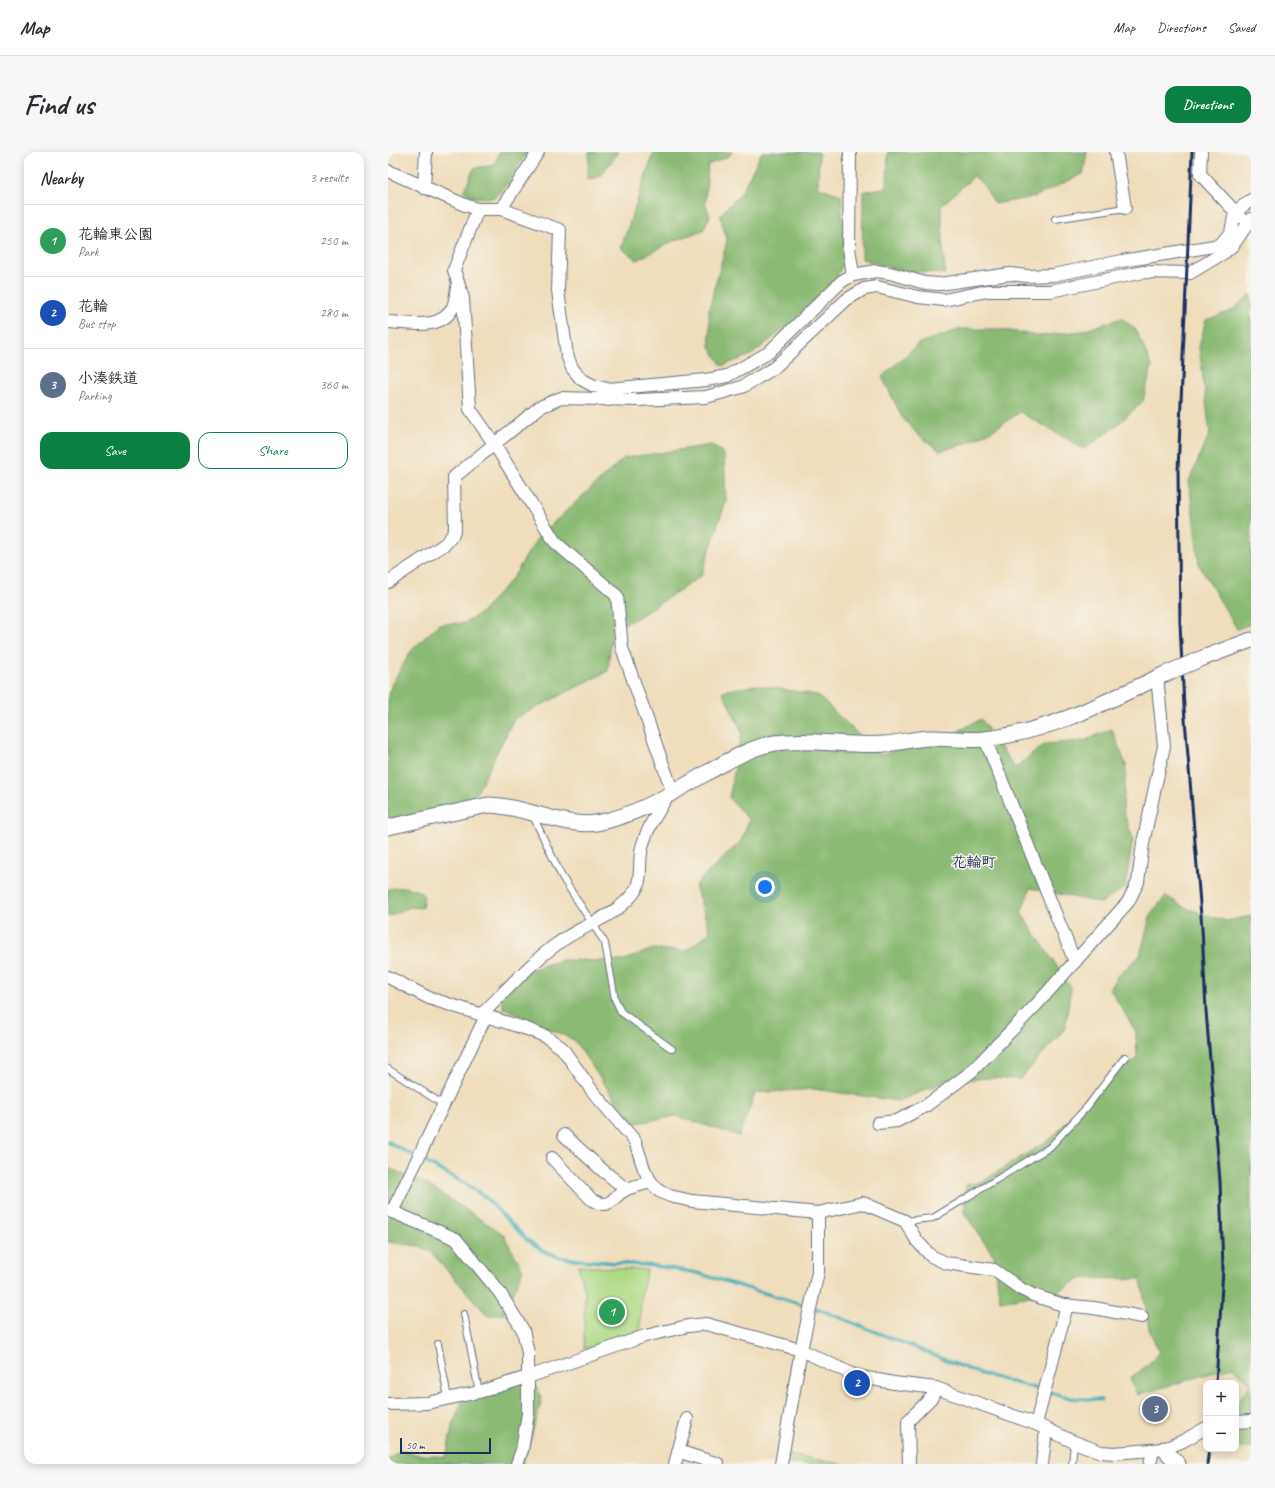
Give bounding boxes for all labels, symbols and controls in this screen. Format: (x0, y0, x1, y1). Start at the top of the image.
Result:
text: Map (20, 16, 50, 40)
text: Map (1114, 19, 1135, 36)
text: Directions (1157, 19, 1206, 36)
text: Saved (1228, 19, 1255, 36)
button: Directions (1165, 86, 1251, 123)
text: Find us (24, 87, 94, 122)
text: Nearby (40, 168, 83, 189)
text: 3 results (310, 170, 348, 186)
text: 花輪東公園 (78, 225, 153, 244)
text: 1 (50, 233, 56, 249)
text: 250 m (320, 233, 348, 249)
text: Park (78, 244, 99, 260)
text: 花輪 (78, 297, 108, 316)
text: 2 (50, 305, 56, 321)
text: 280 m (320, 305, 348, 321)
text: Bus stop (78, 316, 115, 332)
text: 小湊鉄道 (78, 369, 138, 388)
text: 3 (50, 377, 56, 393)
text: 360 m (320, 377, 348, 393)
text: Parking (78, 388, 112, 404)
button: Save (40, 432, 190, 469)
button: Share (198, 432, 348, 469)
district label: 花輪町 (951, 853, 997, 872)
your location (755, 877, 775, 897)
pin: 1 (599, 1297, 625, 1327)
pin: 2 (844, 1368, 870, 1398)
map controls (1203, 1380, 1239, 1452)
button: + (1203, 1380, 1239, 1416)
pin: 3 (1142, 1394, 1168, 1424)
button: − (1203, 1416, 1239, 1452)
scale bar (400, 1436, 491, 1455)
text: 50 m (406, 1438, 425, 1452)

